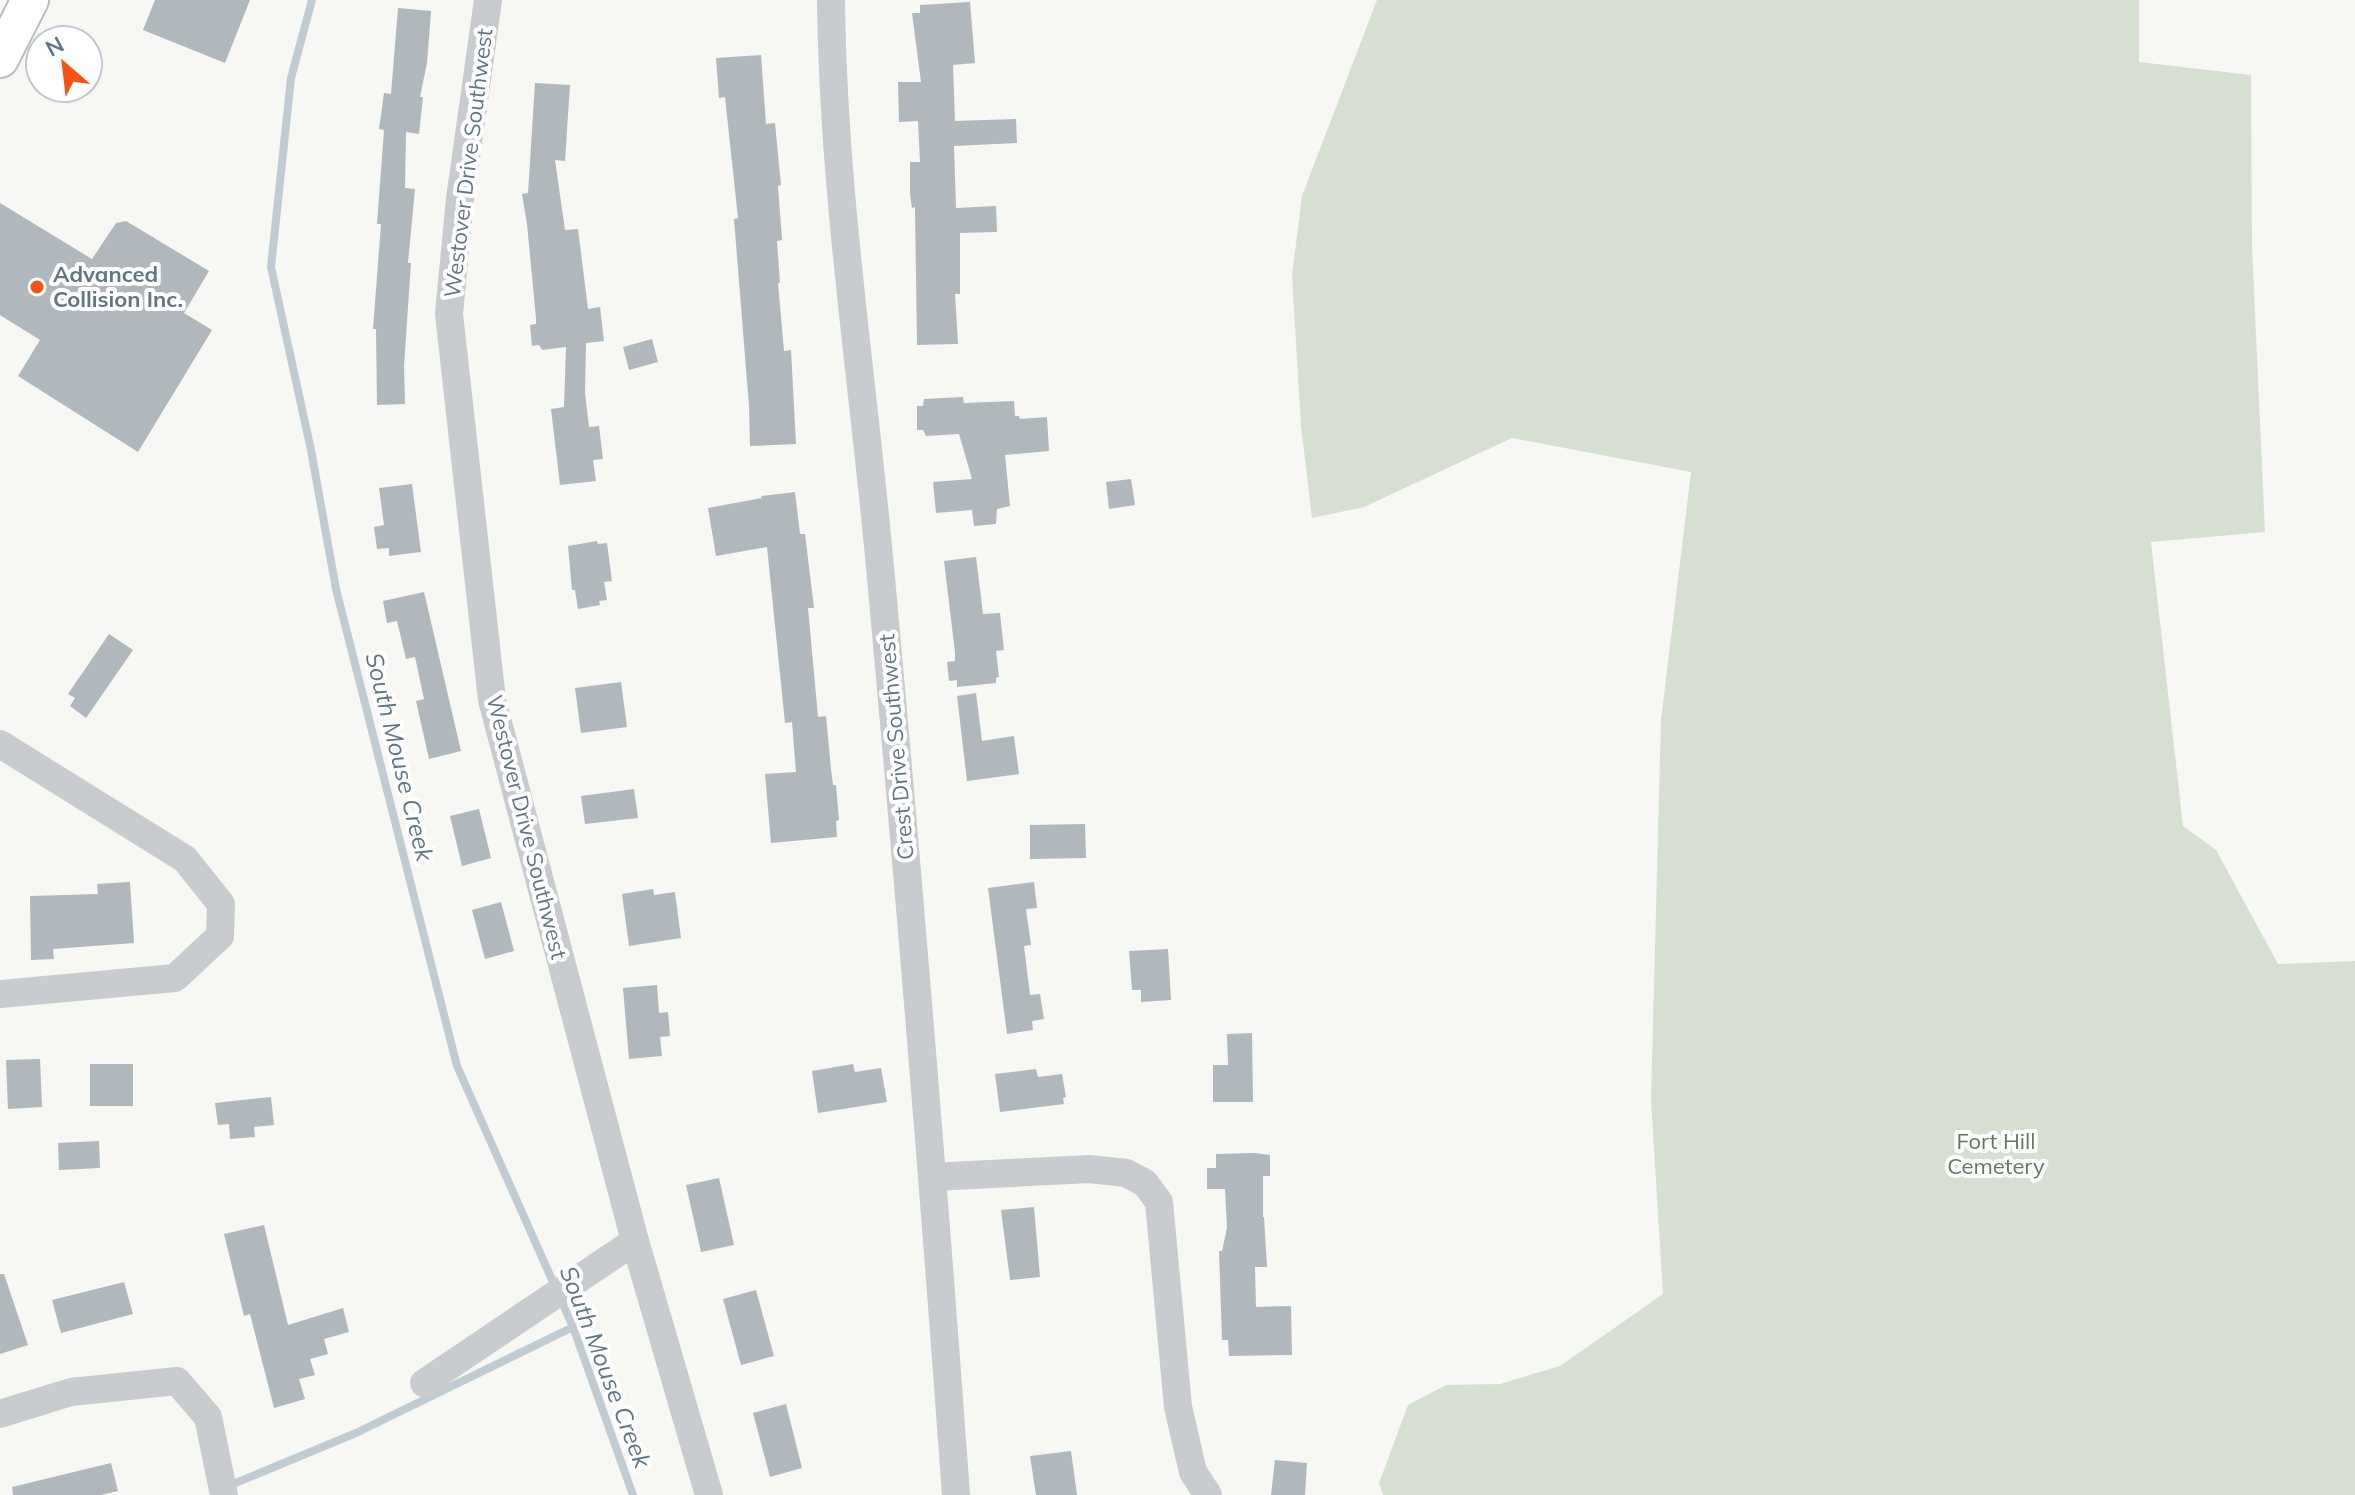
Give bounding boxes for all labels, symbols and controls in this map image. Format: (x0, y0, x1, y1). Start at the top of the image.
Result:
north arrow (24, 24, 104, 104)
street label: Westover Drive Southwest (438, 27, 498, 299)
text: N (41, 30, 69, 63)
place label: Advanced Collision Inc. (53, 260, 183, 313)
marker: Advanced Collision Inc. (28, 278, 46, 296)
street label: Crest Drive Southwest (872, 632, 920, 861)
water label: South Mouse Creek (360, 649, 441, 865)
street label: Westover Drive Southwest (481, 692, 573, 962)
park label: Fort Hill Cemetery (1947, 1127, 2045, 1180)
water label: South Mouse Creek (554, 1261, 659, 1473)

